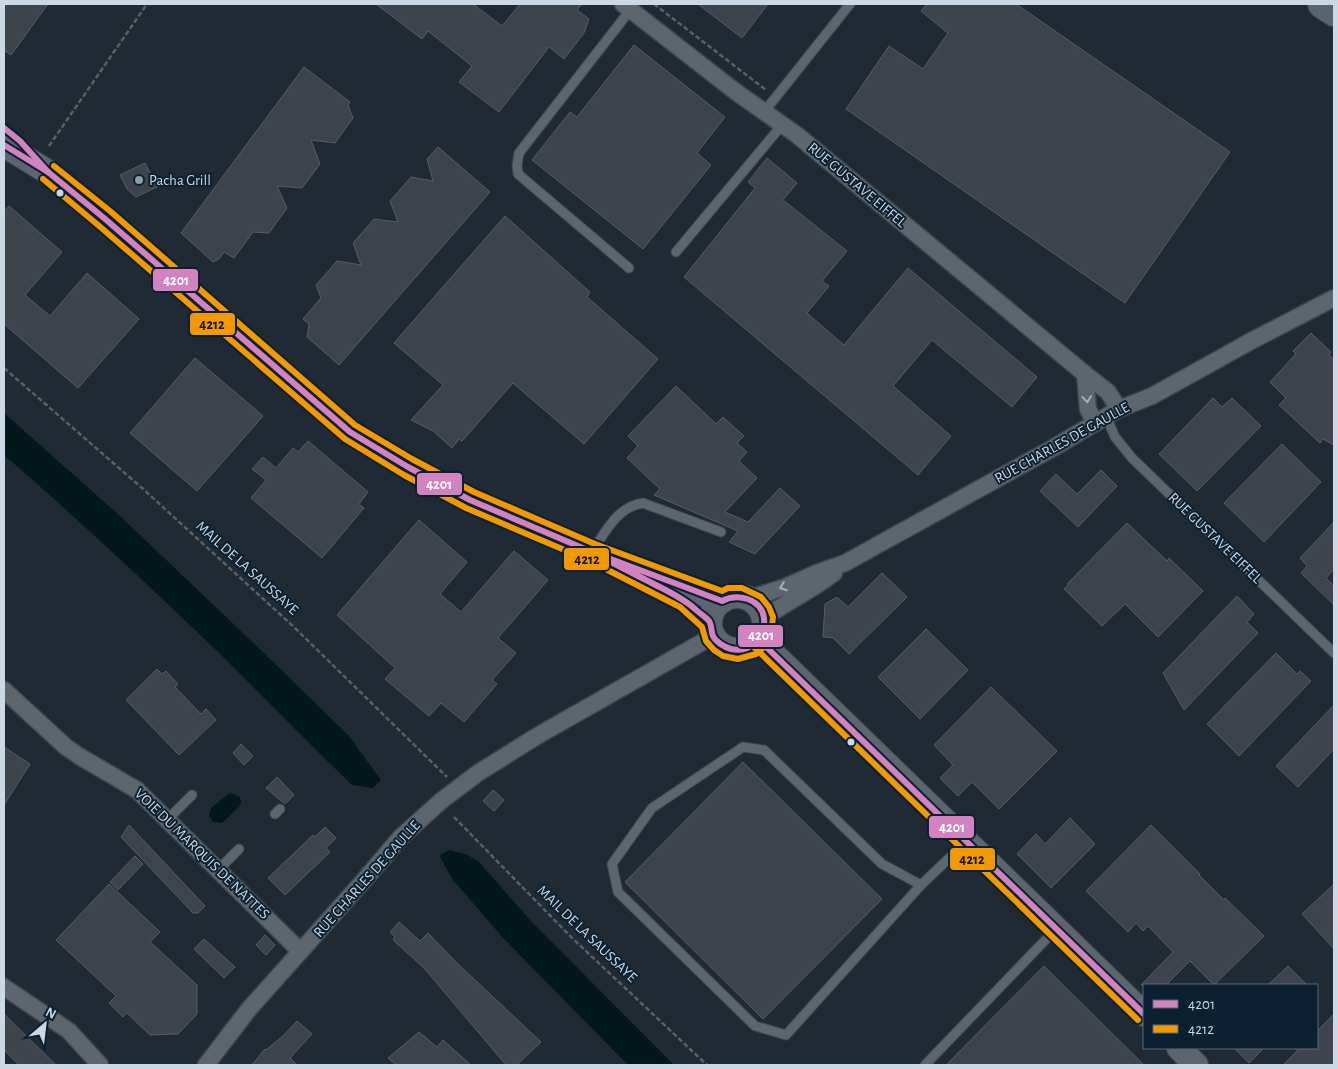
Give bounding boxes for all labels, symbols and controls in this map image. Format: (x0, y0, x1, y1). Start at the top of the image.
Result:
street label: RUE GUSTAVE EIFFEL (805, 140, 910, 231)
place label: Pacha Grill (149, 173, 211, 188)
marker: Pacha Grill (133, 174, 145, 186)
unlabelled marker (55, 188, 65, 198)
line badge: 4201 (152, 268, 199, 292)
text: 4201 (163, 274, 189, 288)
line badge: 4212 (189, 312, 236, 336)
text: 4212 (199, 318, 225, 332)
one-way arrow (1082, 395, 1093, 403)
street label: RUE CHARLES DE GAULLE (992, 400, 1132, 486)
line badge: 4201 (416, 472, 463, 496)
text: 4201 (426, 478, 452, 492)
street label: RUE GUSTAVE EIFFEL (1166, 490, 1265, 587)
street label: MAIL DE LA SAUSSAYE (193, 518, 301, 618)
line badge: 4212 (563, 547, 610, 571)
text: 4212 (574, 553, 600, 567)
one-way arrow (780, 581, 788, 591)
line badge: 4201 (737, 624, 784, 648)
text: 4201 (748, 629, 774, 643)
unlabelled marker (846, 737, 856, 747)
street label: VOIE DU MARQUIS DE NATTES (132, 786, 272, 922)
line badge: 4201 (928, 815, 975, 839)
street label: RUE CHARLES DE GAULLE (311, 818, 423, 940)
text: 4201 (939, 821, 965, 835)
line badge: 4212 (949, 847, 996, 871)
text: 4212 (959, 853, 985, 867)
street label: MAIL DE LA SAUSSAYE (534, 883, 640, 985)
legend (1143, 984, 1318, 1049)
text: 4201 (1188, 997, 1215, 1012)
north arrow (20, 999, 70, 1049)
text: N (43, 1005, 58, 1022)
text: 4212 (1188, 1022, 1214, 1037)

